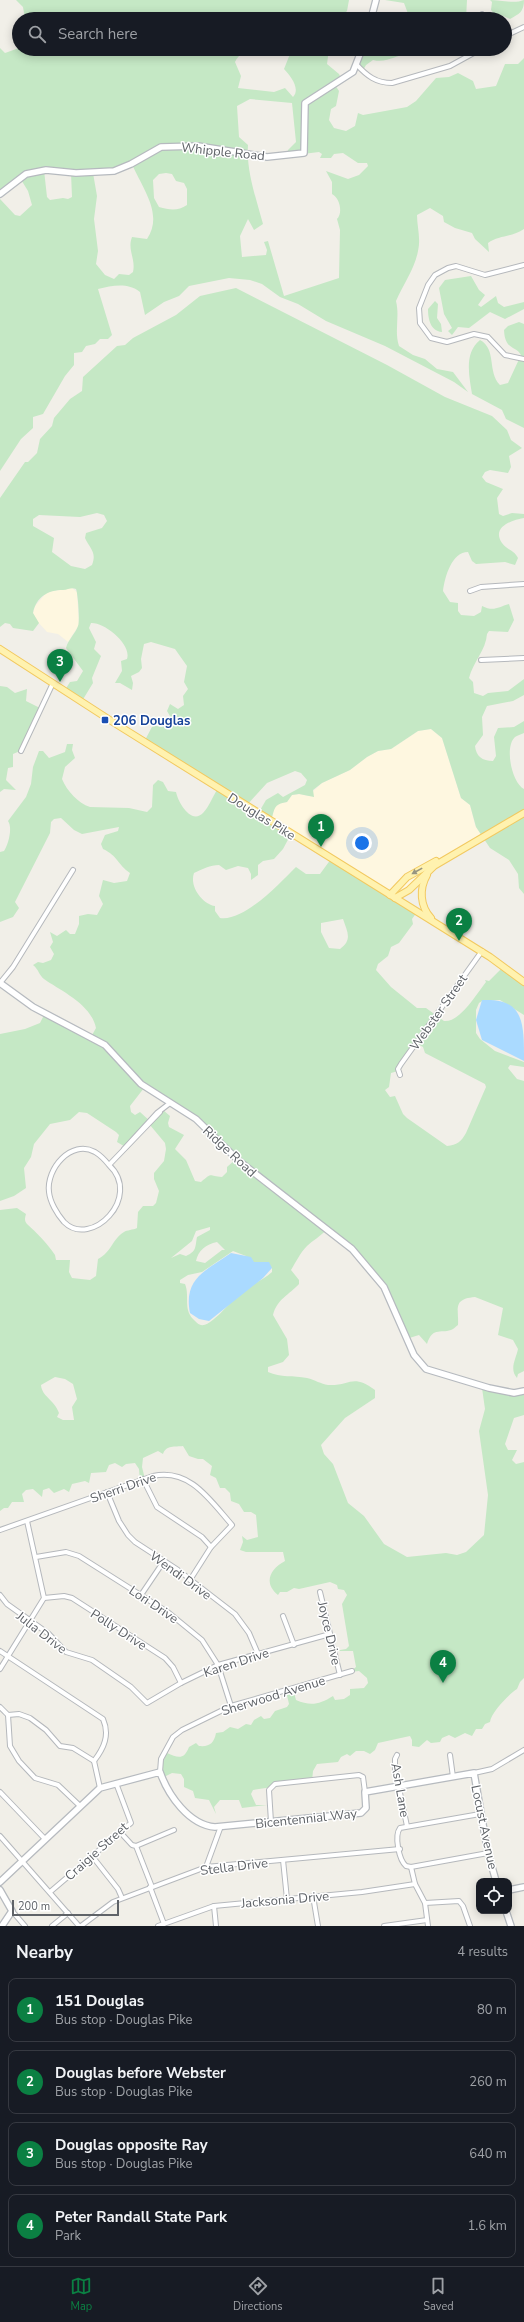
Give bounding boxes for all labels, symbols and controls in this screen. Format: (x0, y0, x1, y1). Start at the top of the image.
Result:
search box (12, 12, 512, 56)
icon: search (26, 23, 48, 45)
text: Search here (58, 24, 138, 44)
street label: Whipple Road (180, 139, 266, 165)
pin: 3 (47, 649, 73, 682)
place label: 206 Douglas (113, 712, 190, 730)
marker: 206 Douglas (100, 715, 110, 725)
street label: Douglas Pike (224, 789, 299, 845)
pin: 1 (308, 814, 334, 847)
your location (352, 833, 372, 853)
one-way arrow (411, 867, 423, 874)
pin: 2 (446, 908, 472, 941)
street label: Webster Street (406, 971, 472, 1054)
street label: Ridge Road (199, 1122, 260, 1181)
street label: Sherri Drive (88, 1468, 159, 1508)
street label: Wendi Drive (146, 1547, 215, 1604)
street label: Lori Drive (125, 1582, 182, 1628)
street label: Joyce Drive (313, 1599, 345, 1667)
street label: Polly Drive (87, 1605, 150, 1655)
street label: Julia Drive (12, 1607, 70, 1658)
street label: Karen Drive (201, 1644, 272, 1682)
pin: 4 (430, 1650, 456, 1683)
street label: Sherwood Avenue (219, 1672, 328, 1720)
street label: Ash Lane (386, 1762, 414, 1819)
street label: Locust Avenue (466, 1783, 502, 1871)
street label: Bicentennial Way (254, 1805, 358, 1833)
street label: Craigie Street (61, 1818, 133, 1885)
street label: Stella Drive (199, 1854, 269, 1880)
map controls (476, 1878, 512, 1914)
button: locate (476, 1878, 512, 1914)
street label: Jacksonia Drive (239, 1887, 330, 1913)
scale bar (12, 1898, 119, 1917)
text: 200 m (18, 1899, 50, 1914)
text: Nearby (16, 1941, 73, 1964)
text: 4 results (457, 1943, 508, 1961)
text: 151 Douglas (55, 1991, 144, 2011)
text: 1 (26, 2001, 34, 2019)
text: 80 m (477, 2001, 507, 2019)
text: Bus stop · Douglas Pike (55, 2011, 192, 2029)
text: Douglas before Webster (55, 2063, 226, 2083)
text: 2 (26, 2073, 34, 2091)
text: 260 m (469, 2073, 507, 2091)
text: Bus stop · Douglas Pike (55, 2083, 192, 2101)
text: Douglas opposite Ray (55, 2135, 208, 2155)
text: 3 (26, 2145, 34, 2163)
text: 640 m (469, 2145, 507, 2163)
text: Bus stop · Douglas Pike (55, 2155, 192, 2173)
text: Peter Randall State Park (55, 2207, 227, 2227)
text: 4 (26, 2217, 34, 2235)
text: 1.6 km (467, 2217, 507, 2235)
text: Park (55, 2227, 81, 2245)
tab: Map (70, 2275, 92, 2314)
tab: Directions (233, 2275, 283, 2314)
tab: Saved (423, 2275, 454, 2314)

